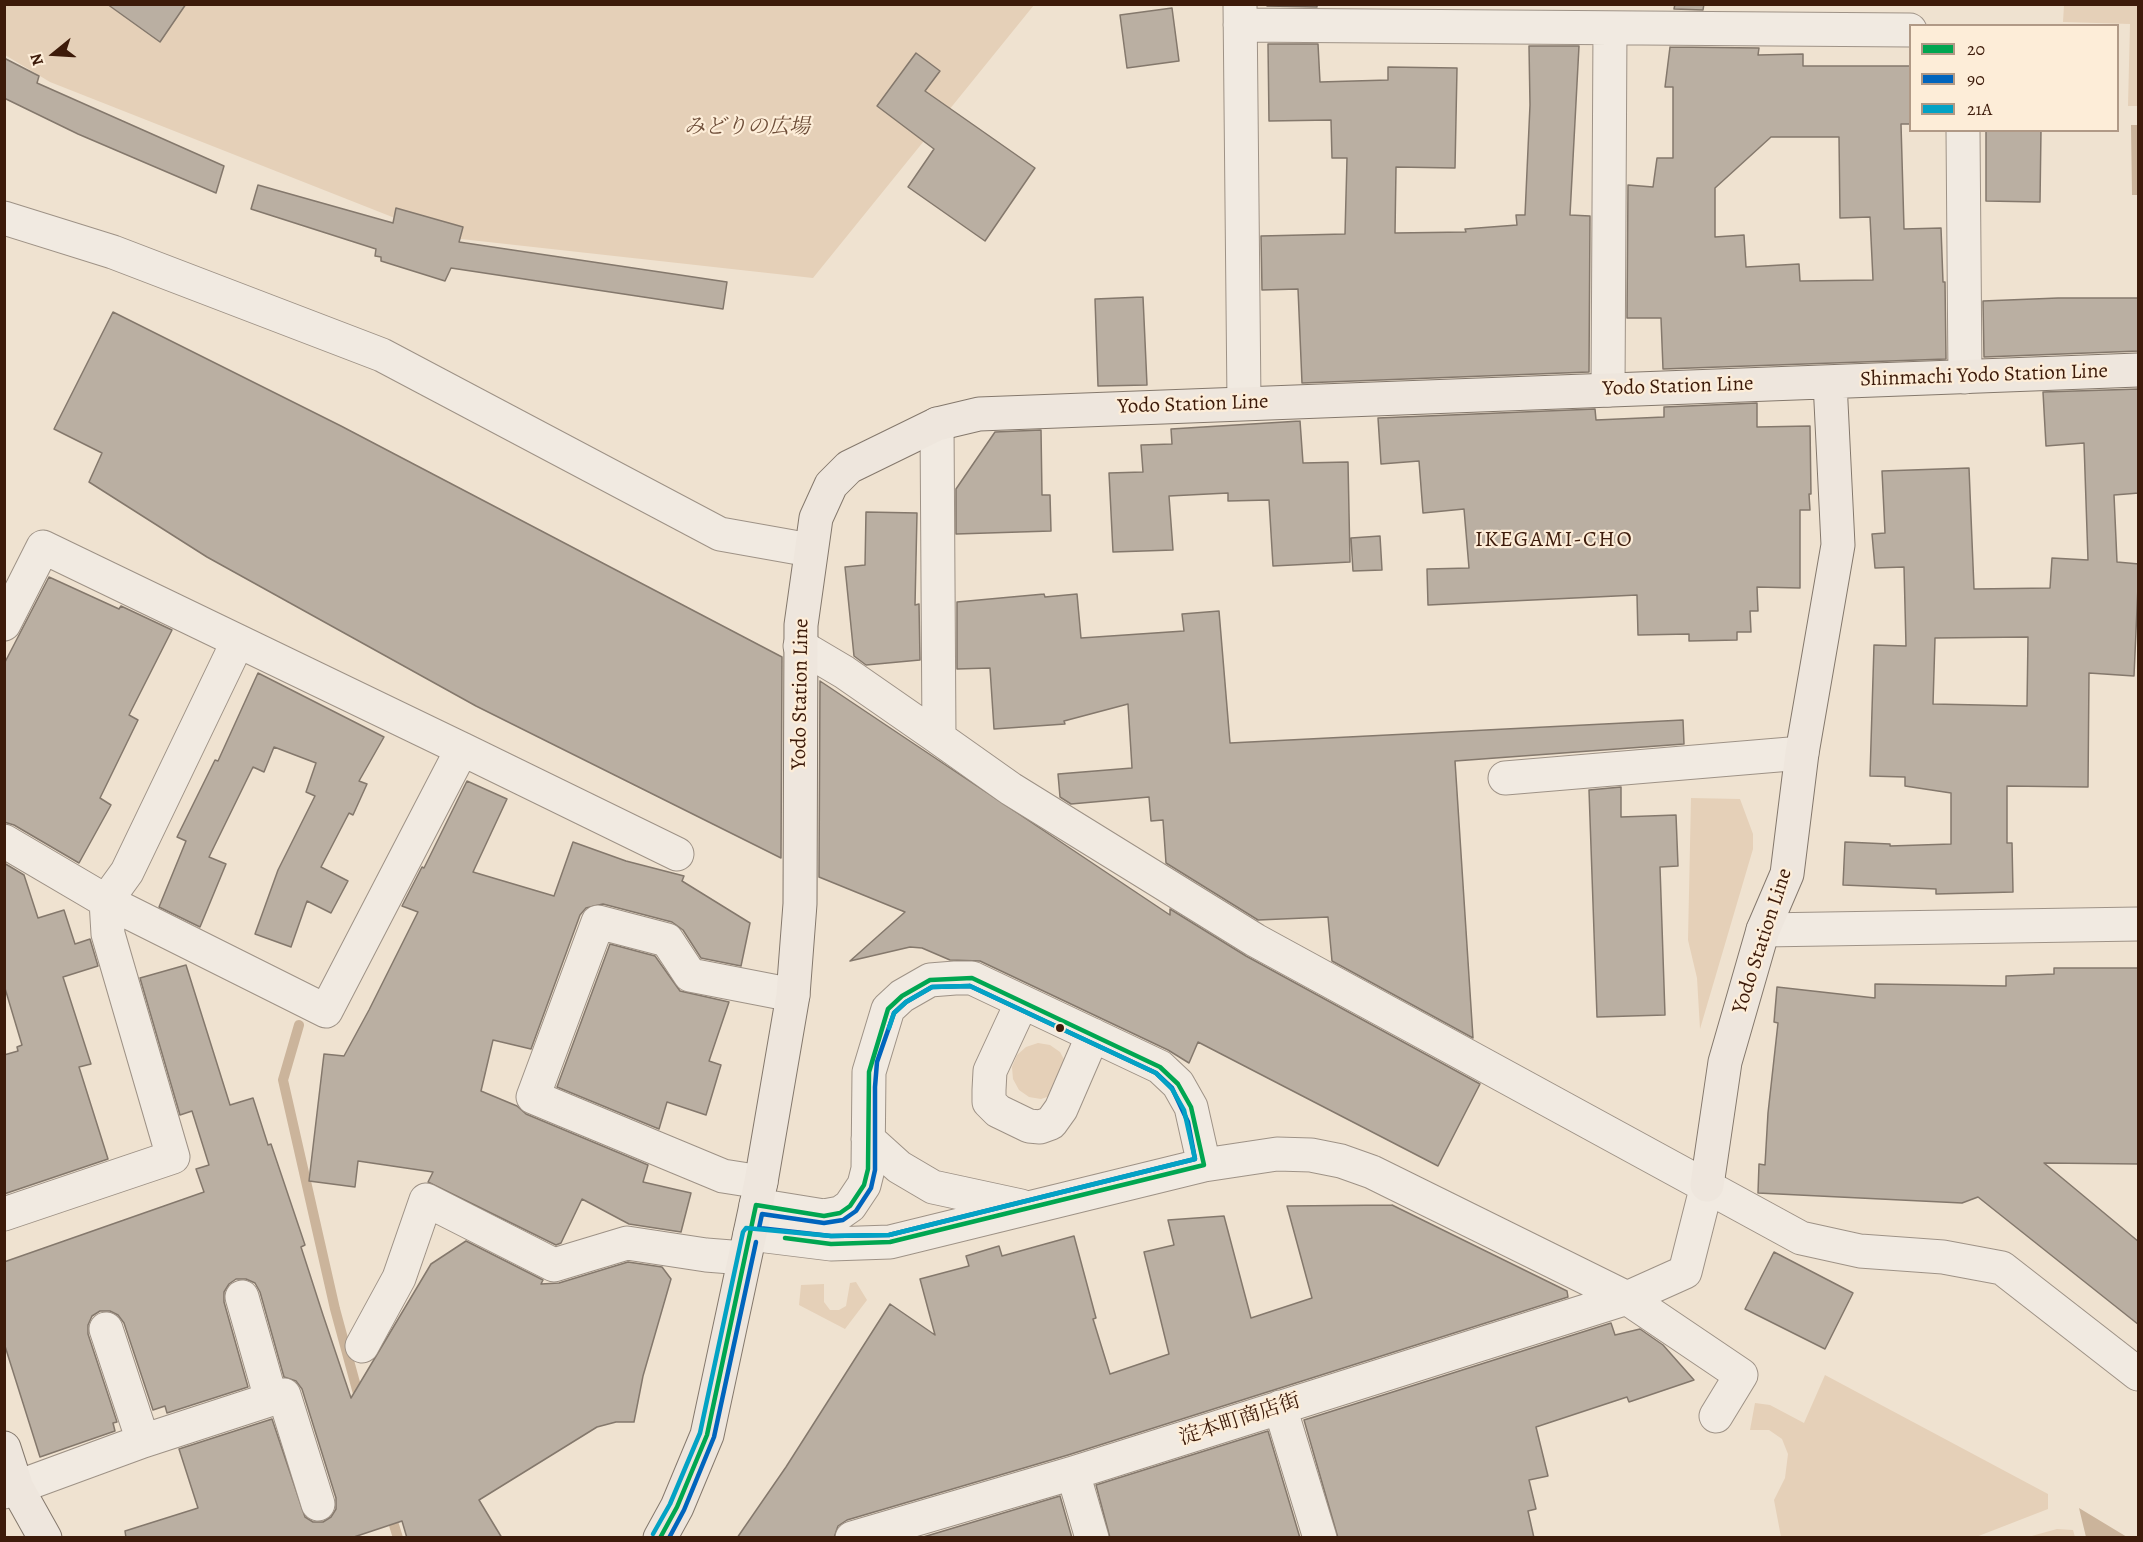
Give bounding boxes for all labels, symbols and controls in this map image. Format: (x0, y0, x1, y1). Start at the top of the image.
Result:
north arrow (24, 24, 84, 84)
legend (1909, 24, 2119, 132)
text: 20 (1967, 37, 1985, 61)
text: N (25, 51, 49, 69)
text: 90 (1967, 67, 1985, 91)
text: 21A (1967, 97, 1992, 121)
park label: みどりの広場 (684, 115, 810, 141)
street label: Shinmachi Yodo Station Line (1860, 359, 2108, 393)
street label: Yodo Station Line (1602, 372, 1754, 402)
street label: Yodo Station Line (1117, 390, 1269, 420)
district label: IKEGAMI-CHO (1475, 528, 1633, 554)
street label: Yodo Station Line (787, 618, 815, 770)
street label: Yodo Station Line (1728, 865, 1798, 1017)
unlabelled marker (1054, 1022, 1066, 1034)
street label: 淀本町商店街 (1176, 1389, 1304, 1451)

